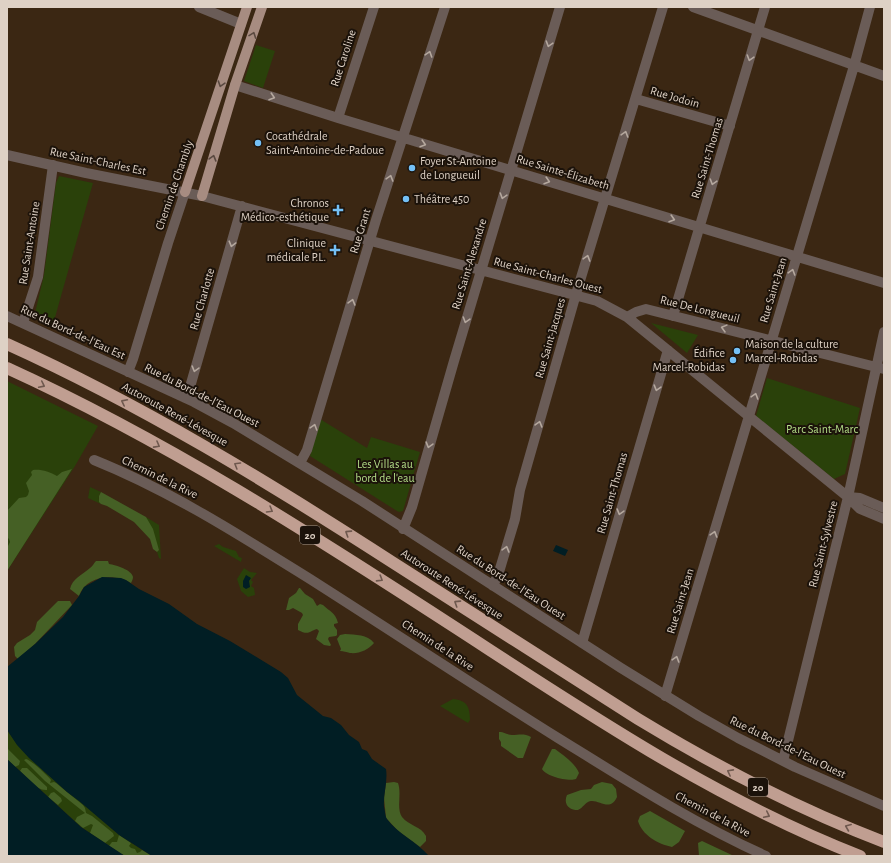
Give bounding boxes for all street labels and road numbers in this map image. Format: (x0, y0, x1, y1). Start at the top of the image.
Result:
street label: Rue Caroline (328, 28, 358, 88)
street label: Rue Jodoin (649, 84, 701, 110)
street label: Rue Saint-Thomas (689, 116, 725, 200)
street label: Chemin de Chambly (153, 139, 196, 232)
street label: Rue Saint-Charles Est (49, 145, 147, 177)
street label: Rue Sainte-Élizabeth (515, 151, 611, 192)
street label: Rue Saint-Antoine (16, 201, 42, 285)
street label: Rue Grant (348, 207, 373, 255)
street label: Rue Saint-Alexandre (449, 217, 489, 311)
street label: Rue Saint-Charles Ouest (493, 255, 604, 295)
street label: Rue Saint-Jean (757, 256, 789, 324)
street label: Rue Charlotte (187, 267, 217, 331)
street label: Rue De Longueuil (659, 293, 741, 325)
street label: Rue Saint-Jacques (533, 296, 567, 380)
street label: Rue du Bord-de-l'Eau Est (19, 303, 127, 362)
street label: Rue du Bord-de-l'Eau Ouest (143, 361, 262, 429)
street label: Autoroute René-Lévesque (120, 380, 230, 448)
street label: Rue Saint-Thomas (595, 451, 629, 535)
street label: Chemin de la Rive (120, 453, 200, 501)
street label: Rue Saint-Sylvestre (806, 499, 841, 589)
road number: 20 (300, 526, 320, 544)
street label: Rue du Bord-de-l'Eau Ouest (454, 542, 568, 622)
street label: Autoroute René-Lévesque (399, 547, 505, 621)
street label: Rue Saint-Jean (664, 567, 696, 635)
street label: Chemin de la Rive (400, 617, 476, 673)
street label: Rue du Bord-de-l'Eau Ouest (728, 714, 848, 780)
road number: 20 (748, 778, 768, 796)
street label: Chemin de la Rive (674, 789, 752, 839)

